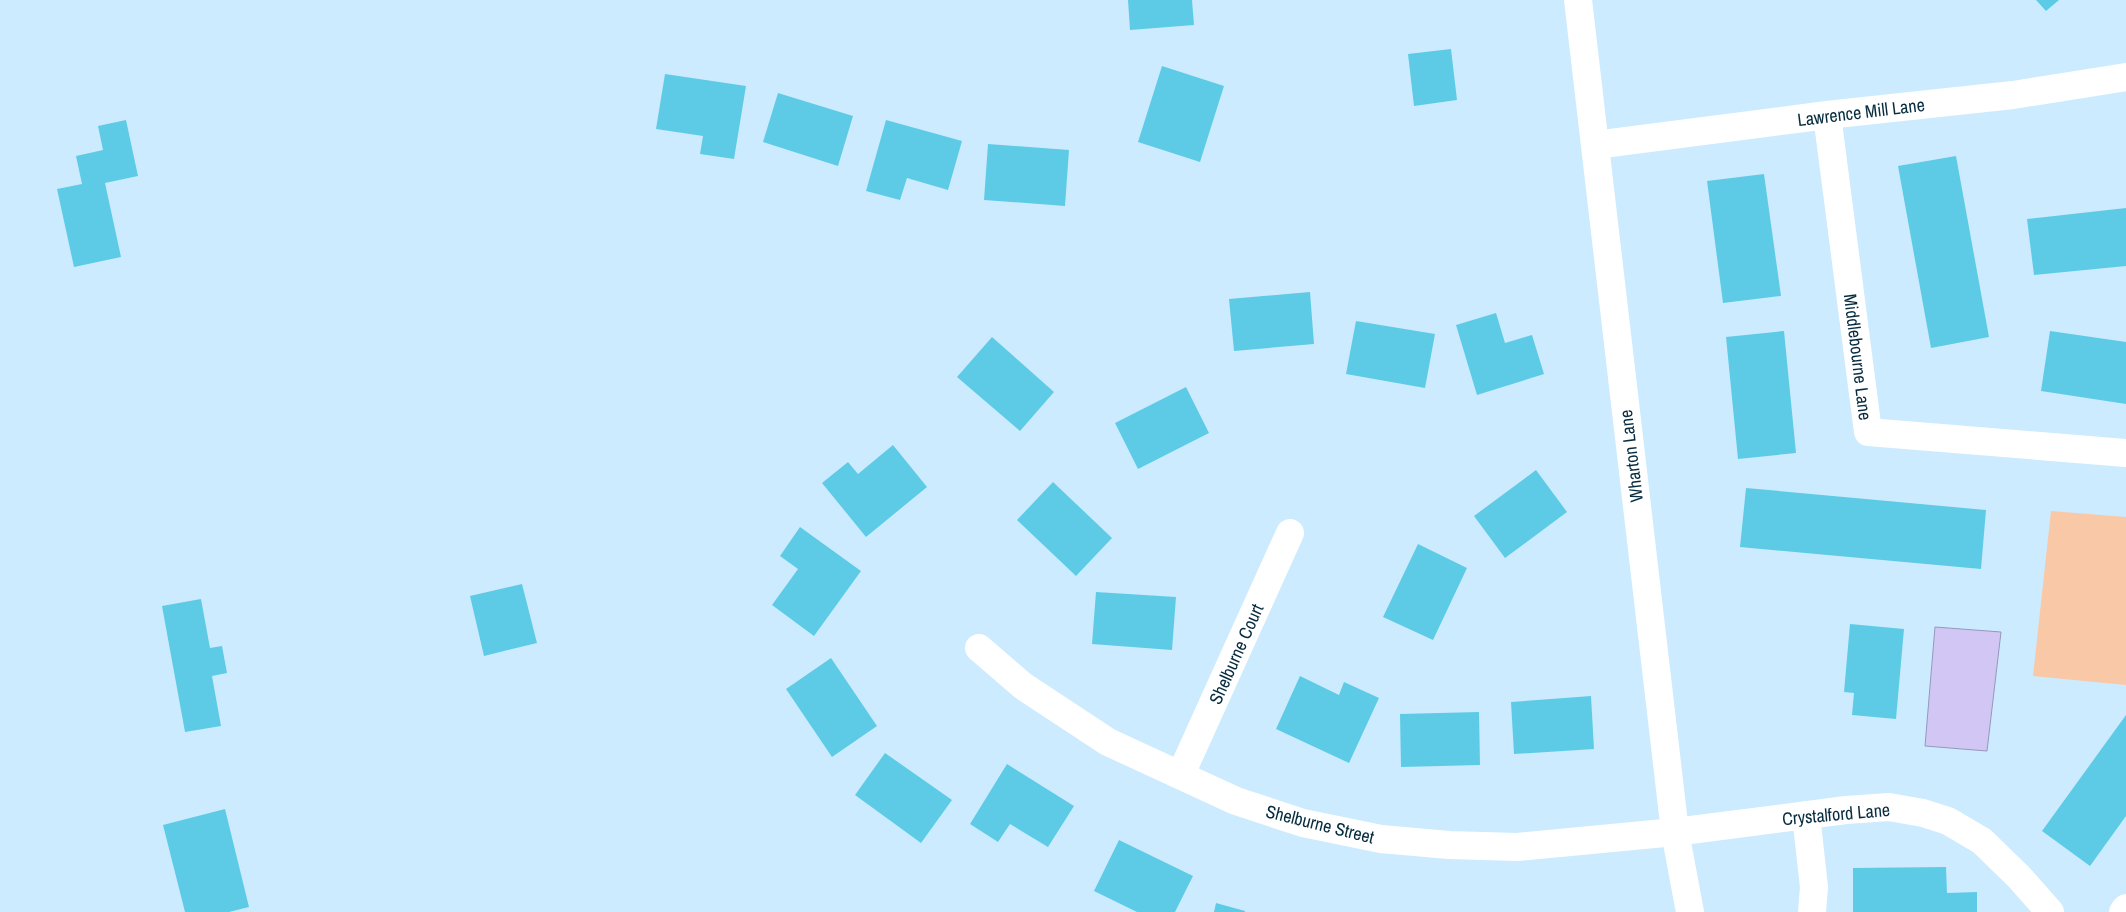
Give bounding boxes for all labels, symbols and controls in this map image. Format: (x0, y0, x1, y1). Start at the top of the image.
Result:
street label: Lawrence Mill Lane (1796, 92, 1926, 132)
street label: Middlebourne Lane (1838, 292, 1878, 422)
street label: Wharton Lane (1613, 408, 1649, 504)
street label: Shelburne Court (1203, 600, 1269, 708)
street label: Crystalford Lane (1781, 797, 1891, 831)
street label: Shelburne Street (1263, 798, 1377, 850)

